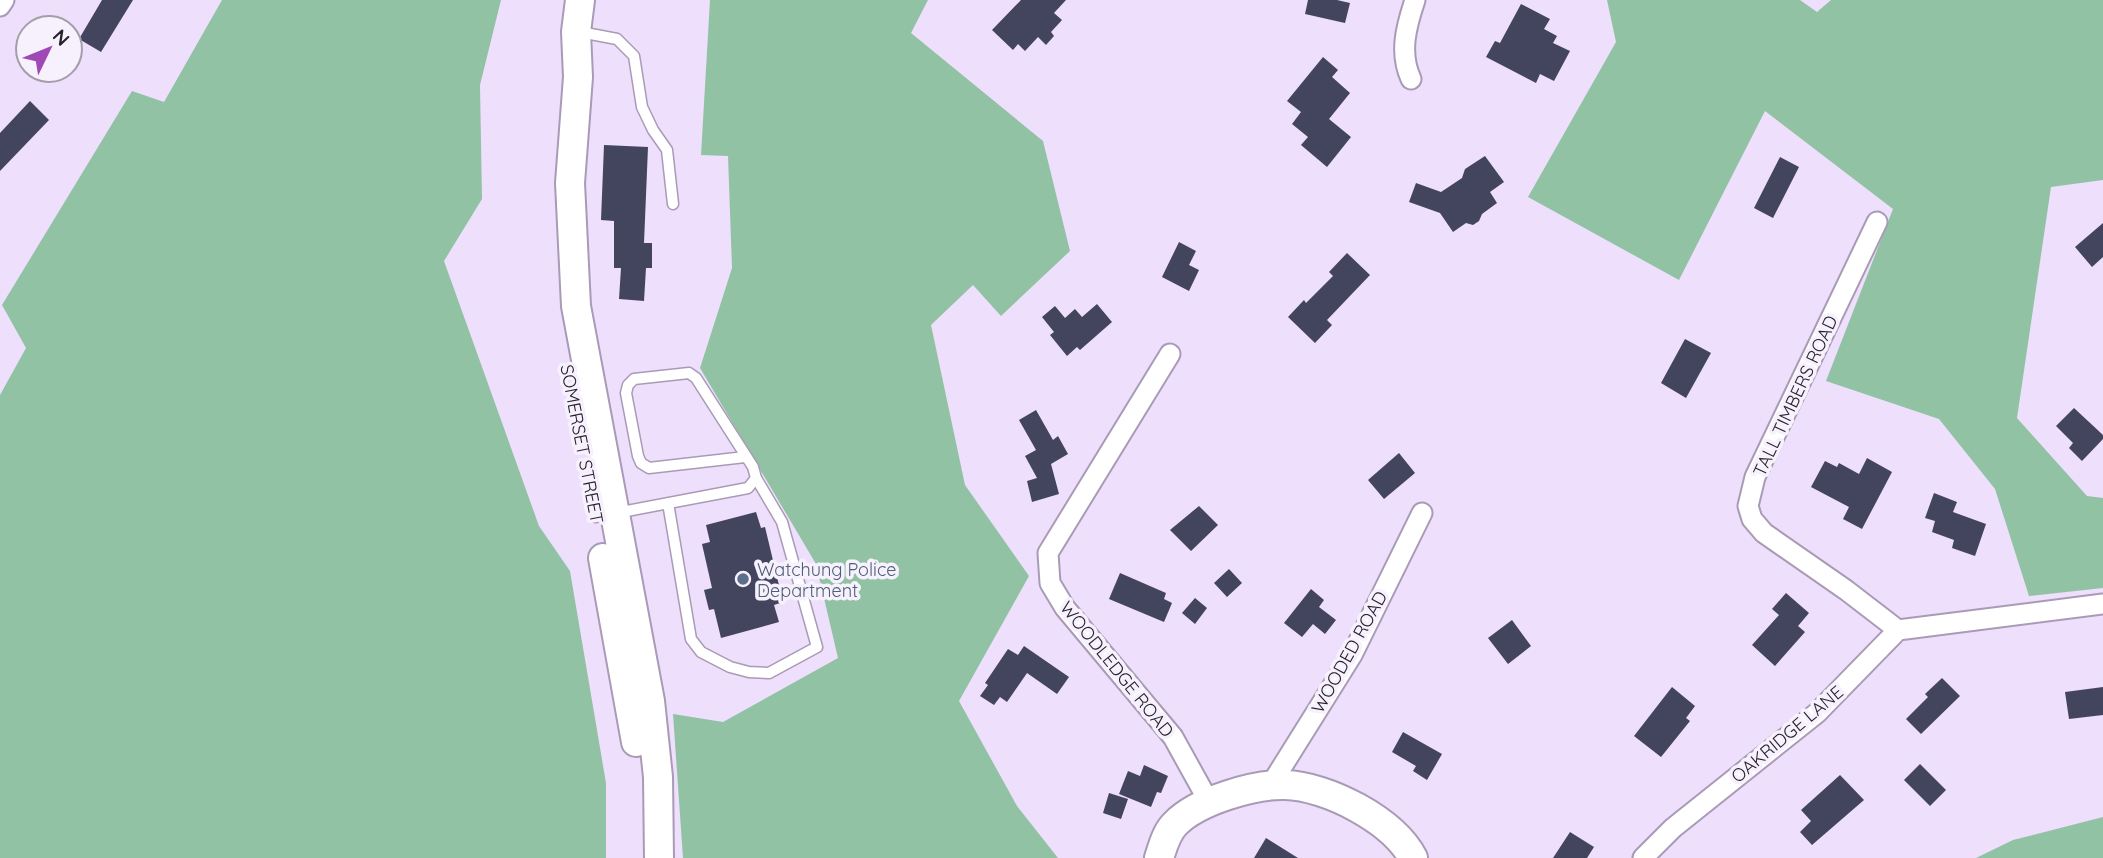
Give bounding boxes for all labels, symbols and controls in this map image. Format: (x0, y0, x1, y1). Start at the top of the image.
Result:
north arrow (14, 14, 84, 84)
text: N (48, 24, 75, 51)
street label: TALL TIMBERS ROAD (1748, 312, 1842, 480)
street label: SOMERSET STREET (555, 363, 609, 526)
place label: Watchung Police Department (757, 558, 896, 602)
marker: Watchung Police Department (735, 571, 751, 587)
street label: WOODED ROAD (1306, 587, 1392, 717)
street label: WOODLEDGE ROAD (1055, 596, 1179, 742)
street label: OAKRIDGE LANE (1726, 680, 1848, 788)

